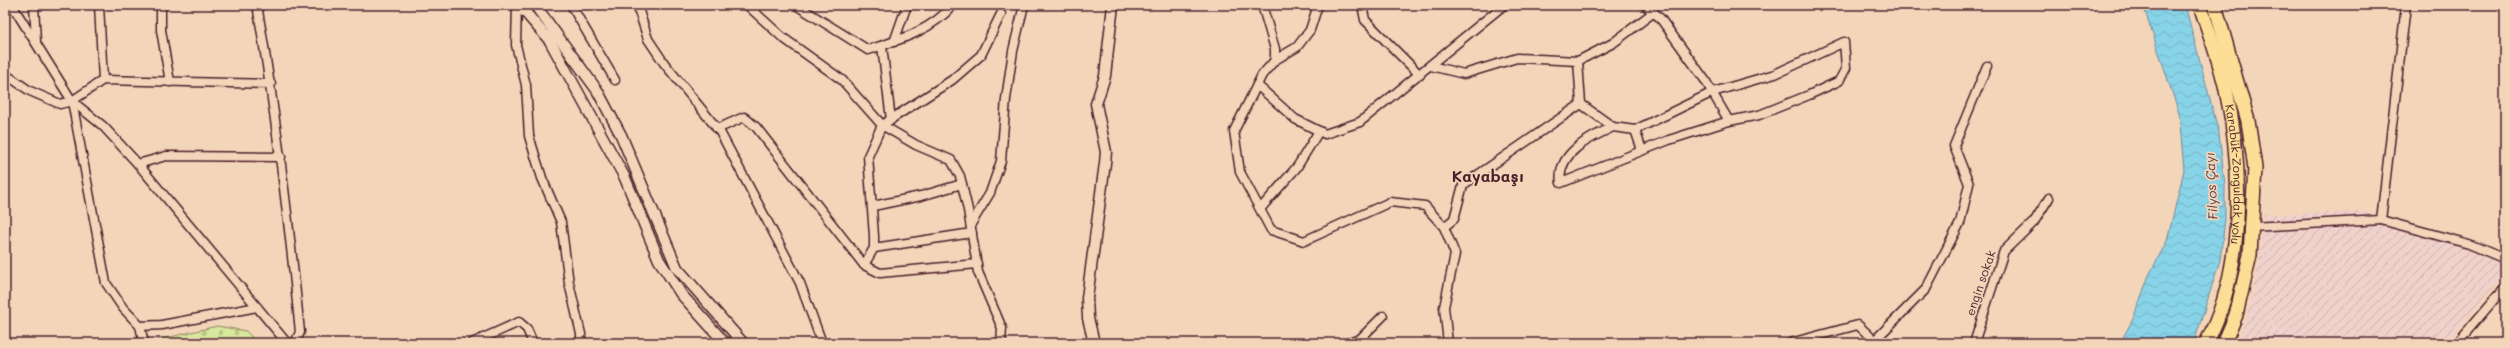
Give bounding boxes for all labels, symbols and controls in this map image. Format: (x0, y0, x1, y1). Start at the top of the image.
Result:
street label: Karabük-Zonguldak yolu (2222, 103, 2247, 246)
water label: Filyos Çayı (2200, 152, 2221, 220)
district label: Kayabaşı (1452, 165, 1524, 187)
street label: engin sokak (1961, 248, 1999, 318)

